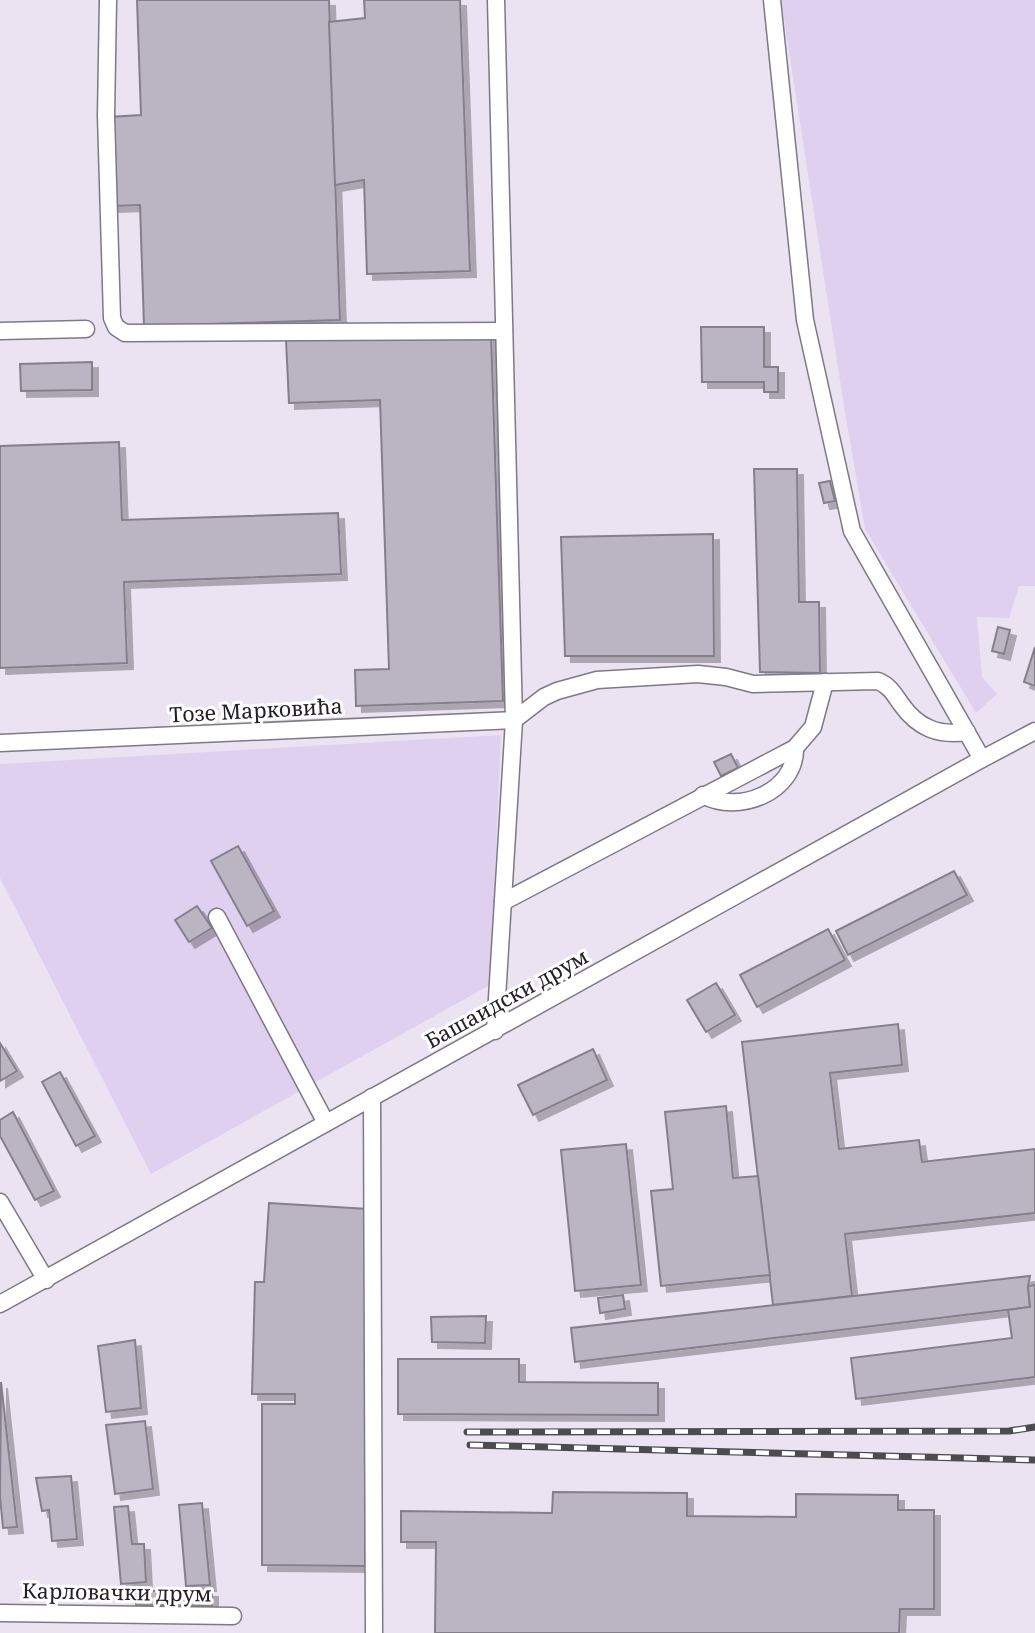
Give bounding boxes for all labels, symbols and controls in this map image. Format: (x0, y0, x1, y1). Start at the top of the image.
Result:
street label: Тозе Марковића (169, 691, 343, 729)
street label: Башаидски друм (420, 942, 593, 1055)
street label: Карловачки друм (22, 1576, 212, 1608)

